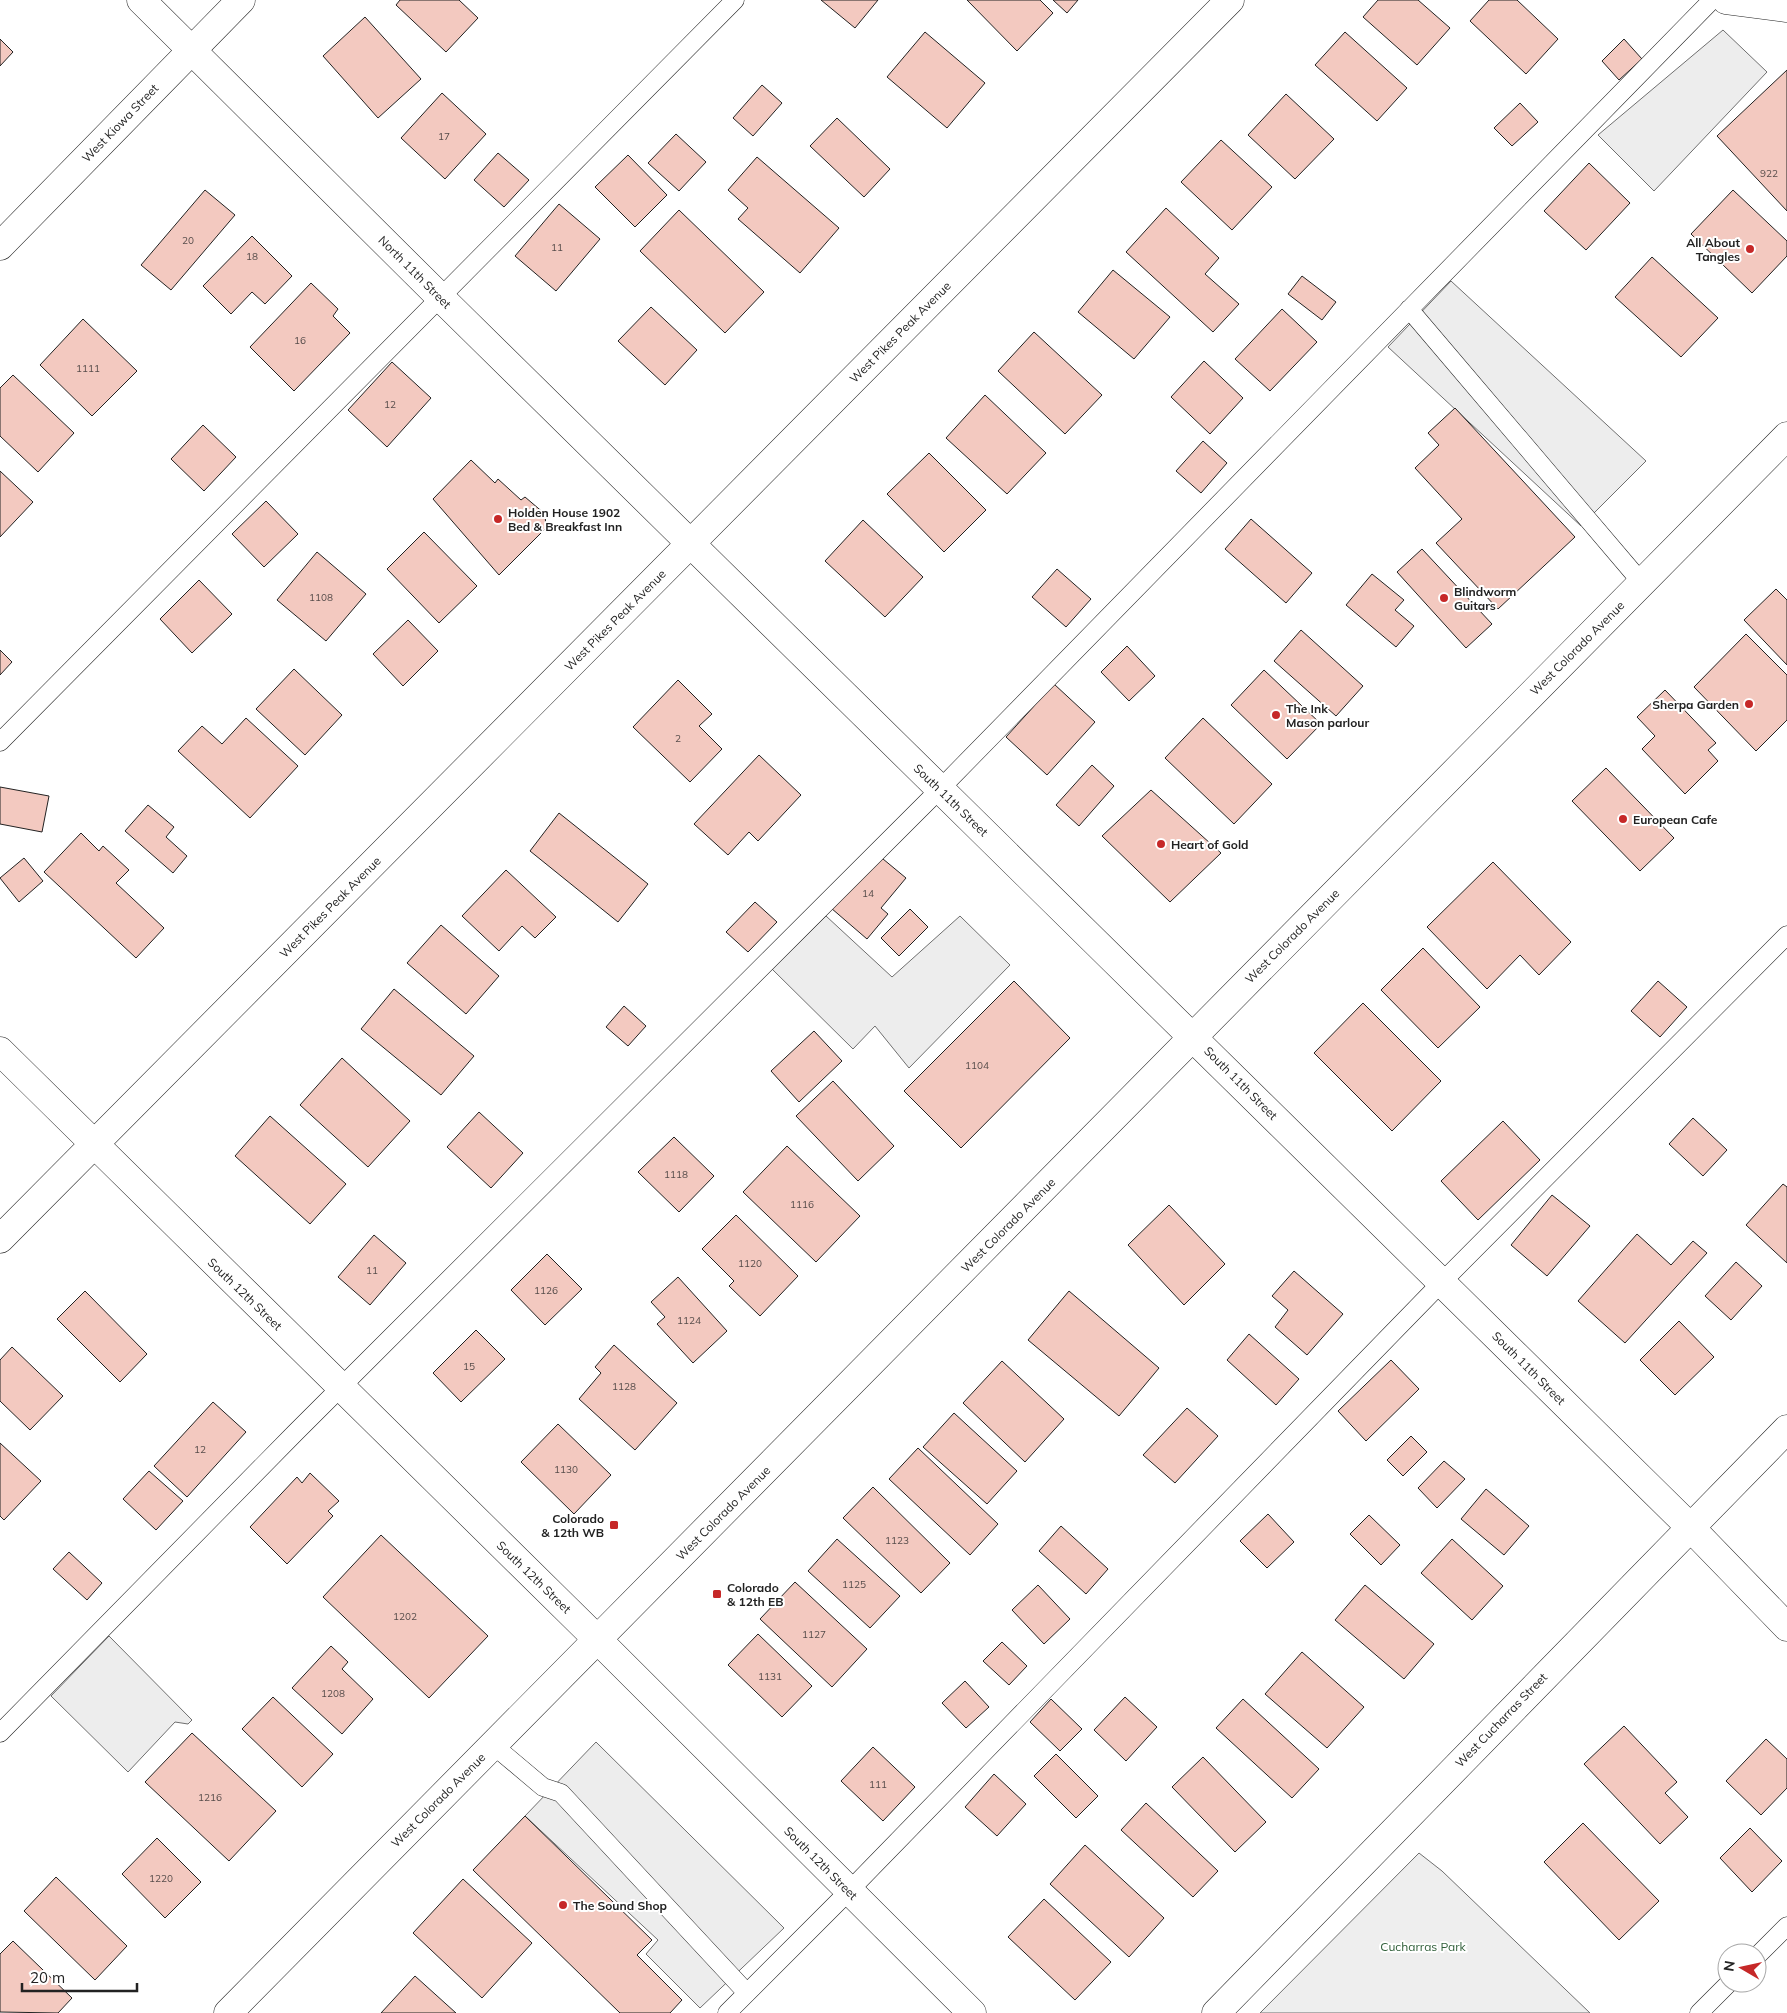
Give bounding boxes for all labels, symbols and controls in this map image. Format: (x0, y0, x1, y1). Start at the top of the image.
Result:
street label: West Kiowa Street (79, 81, 161, 165)
house number: 17 (438, 130, 450, 143)
house number: 922 (1760, 167, 1778, 180)
street label: North 11th Street (375, 232, 455, 312)
house number: 20 (182, 234, 194, 247)
place label: All About Tangles (1686, 235, 1740, 264)
house number: 11 (551, 241, 563, 254)
marker: All About Tangles (1744, 243, 1756, 255)
house number: 18 (246, 250, 258, 263)
street label: West Pikes Peak Avenue (846, 278, 954, 386)
house number: 16 (294, 334, 306, 347)
house number: 1111 (76, 362, 100, 375)
house number: 12 (384, 398, 396, 411)
place label: Holden House 1902 Bed & Breakfast Inn (508, 505, 622, 534)
marker: Holden House 1902 Bed & Breakfast Inn (492, 513, 504, 525)
street label: West Pikes Peak Avenue (561, 566, 669, 674)
place label: Blindworm Guitars (1454, 584, 1517, 613)
house number: 1108 (309, 591, 333, 604)
marker: Blindworm Guitars (1438, 592, 1450, 604)
street label: West Colorado Avenue (1527, 598, 1627, 698)
place label: Sherpa Garden (1652, 697, 1739, 712)
marker: Sherpa Garden (1743, 698, 1755, 710)
place label: The Ink Mason parlour (1286, 701, 1370, 730)
marker: The Ink Mason parlour (1270, 709, 1282, 721)
house number: 2 (675, 732, 681, 745)
street label: South 11th Street (911, 761, 991, 839)
place label: European Cafe (1633, 812, 1718, 827)
marker: European Cafe (1617, 813, 1629, 825)
place label: Heart of Gold (1171, 837, 1249, 852)
marker: Heart of Gold (1155, 838, 1167, 850)
street label: West Pikes Peak Avenue (276, 853, 384, 961)
street label: West Colorado Avenue (1242, 886, 1342, 986)
house number: 14 (862, 887, 874, 900)
street label: South 11th Street (1201, 1043, 1281, 1123)
house number: 1104 (965, 1059, 989, 1072)
house number: 1118 (664, 1168, 688, 1181)
street label: West Colorado Avenue (958, 1175, 1058, 1275)
house number: 1116 (790, 1198, 814, 1211)
street label: South 12th Street (205, 1255, 285, 1333)
house number: 1120 (738, 1257, 762, 1270)
house number: 11 (366, 1264, 378, 1277)
house number: 1126 (534, 1284, 558, 1297)
house number: 1124 (677, 1314, 701, 1327)
street label: South 11th Street (1489, 1328, 1569, 1408)
house number: 15 (463, 1360, 475, 1373)
house number: 1128 (612, 1380, 636, 1393)
house number: 12 (194, 1443, 206, 1456)
house number: 1130 (554, 1463, 578, 1476)
street label: West Colorado Avenue (673, 1463, 773, 1563)
place label: Colorado & 12th WB (541, 1511, 604, 1540)
marker: Colorado & 12th WB (608, 1519, 620, 1531)
house number: 1123 (885, 1534, 909, 1547)
street label: South 12th Street (494, 1538, 574, 1616)
house number: 1125 (842, 1578, 866, 1591)
place label: Colorado & 12th EB (727, 1580, 783, 1609)
marker: Colorado & 12th EB (711, 1588, 723, 1600)
house number: 1202 (393, 1610, 417, 1623)
house number: 1127 (802, 1628, 826, 1641)
house number: 1131 (758, 1670, 782, 1683)
street label: West Cucharras Street (1452, 1670, 1550, 1770)
house number: 1208 (321, 1687, 345, 1700)
street label: West Colorado Avenue (388, 1750, 488, 1850)
house number: 111 (869, 1778, 887, 1791)
house number: 1216 (198, 1791, 222, 1804)
street label: South 12th Street (781, 1823, 861, 1903)
house number: 1220 (149, 1872, 173, 1885)
place label: The Sound Shop (573, 1898, 667, 1913)
marker: The Sound Shop (557, 1899, 569, 1911)
park label: Cucharras Park (1380, 1939, 1466, 1954)
north arrow (1717, 1943, 1767, 1993)
text: N (1719, 1959, 1739, 1973)
scale bar (22, 1960, 138, 1992)
text: 20 m (30, 1968, 65, 1987)

